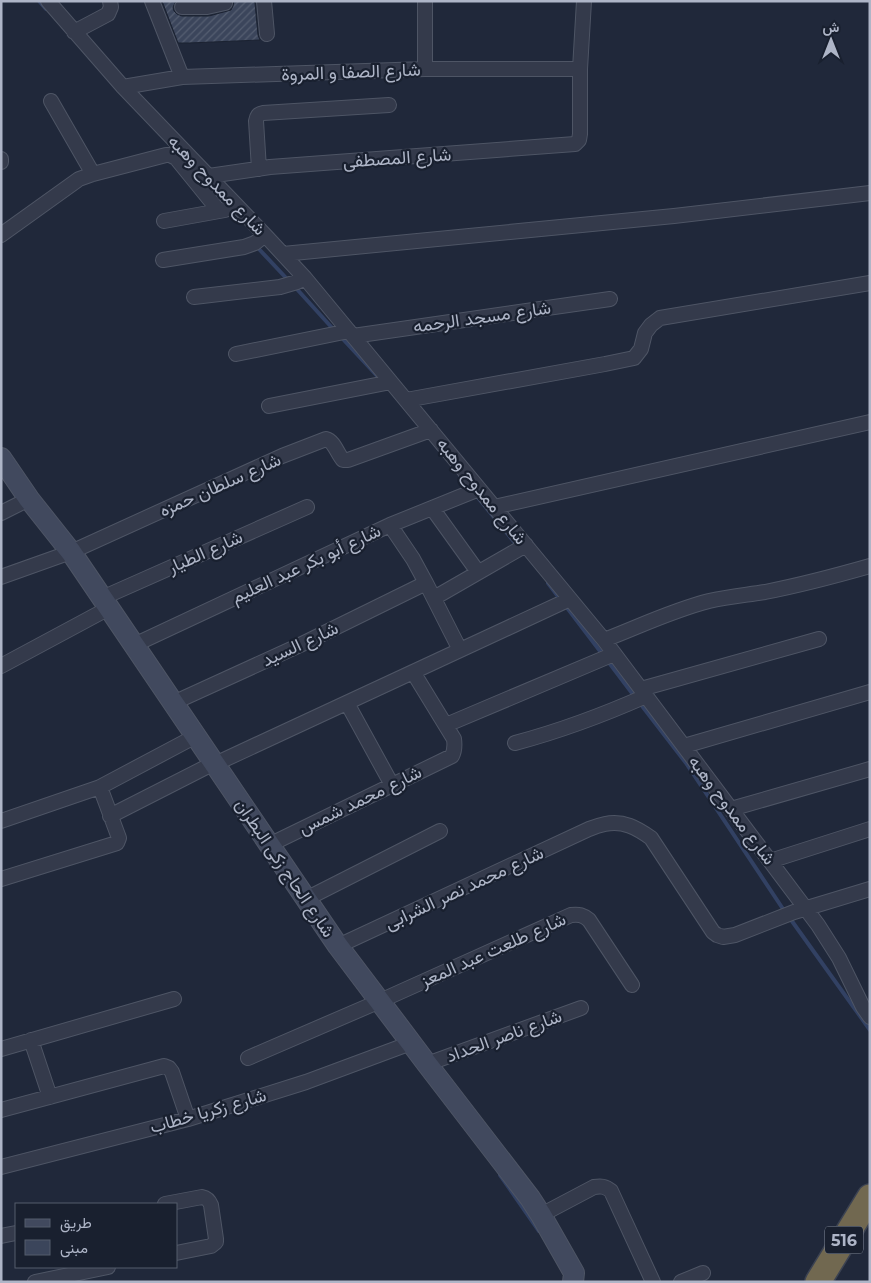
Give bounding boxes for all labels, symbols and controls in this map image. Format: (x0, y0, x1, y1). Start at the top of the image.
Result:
north arrow (806, 15, 856, 65)
text: ش (823, 18, 840, 36)
street label: شارع الصفا و المروة (281, 59, 421, 86)
street label: شارع ممدوح وهبه (163, 130, 270, 241)
street label: شارع المصطفى (342, 143, 452, 174)
street label: شارع مسجد الرحمه (412, 296, 552, 339)
street label: شارع ممدوح وهبه (431, 433, 532, 550)
street label: شارع سلطان حمزه (156, 448, 285, 523)
street label: شارع أبو بكر عبد العليم (228, 520, 385, 609)
street label: شارع الطيار (163, 526, 246, 580)
street label: شارع السيد (258, 617, 342, 672)
street label: شارع ممدوح وهبه (683, 751, 780, 870)
street label: شارع محمد شمس (295, 761, 426, 840)
street label: شارع الحاج زكى البطران (230, 794, 340, 942)
street label: شارع محمد نصر الشرابى (381, 842, 547, 935)
street label: شارع طلعت عبد المعز (416, 908, 570, 993)
street label: شارع ناصر الحداد (443, 1005, 565, 1068)
street label: شارع زكريا خطاب (147, 1084, 269, 1139)
legend (15, 1203, 178, 1268)
text: طريق (60, 1213, 92, 1233)
road number: 516 (825, 1226, 863, 1254)
text: مبنى (60, 1238, 88, 1258)

